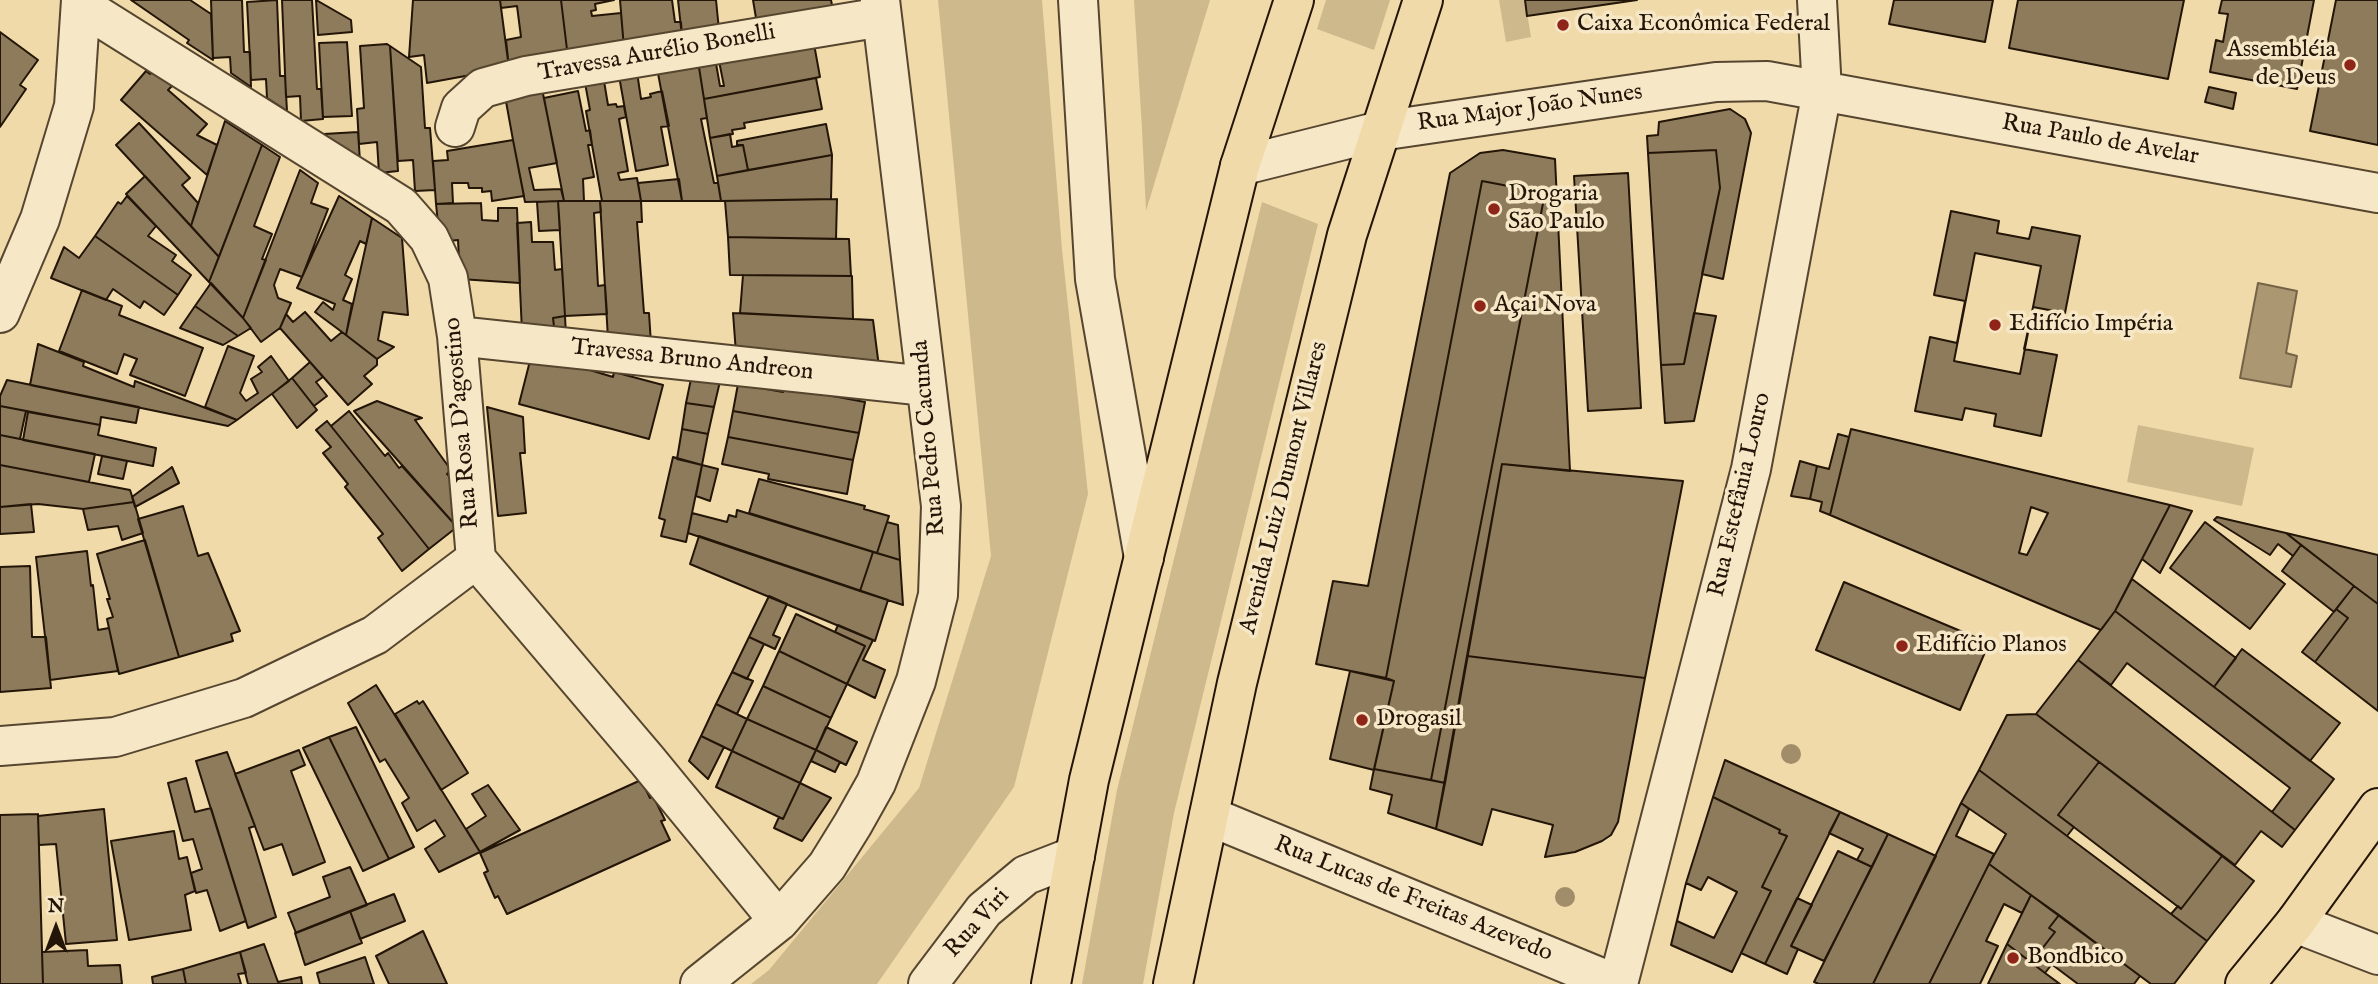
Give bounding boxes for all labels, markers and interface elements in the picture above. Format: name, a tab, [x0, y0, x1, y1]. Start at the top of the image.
place label: Caixa Econômica Federal	[1577, 11, 1830, 39]
marker: Caixa Econômica Federal	[1555, 17, 1571, 33]
street label: Travessa Aurélio Bonelli	[536, 19, 778, 89]
place label: Assembléia de Deus	[2226, 37, 2336, 93]
marker: Assembléia de Deus	[2342, 57, 2358, 73]
street label: Rua Major João Nunes	[1416, 79, 1644, 139]
street label: Rua Paulo de Avelar	[1999, 110, 2201, 172]
place label: Drogaria São Paulo	[1508, 181, 1605, 237]
marker: Drogaria São Paulo	[1486, 201, 1502, 217]
place label: Açai Nova	[1494, 292, 1596, 320]
marker: Açai Nova	[1472, 298, 1488, 314]
place label: Edifício Impéria	[2009, 311, 2173, 339]
street label: Rua Rosa D'agostino	[439, 316, 487, 530]
marker: Edifício Impéria	[1987, 317, 2003, 333]
street label: Travessa Bruno Andreon	[569, 334, 815, 388]
street label: Rua Pedro Cacunda	[907, 339, 953, 537]
street label: Avenida Luiz Dumont Villares	[1235, 339, 1335, 637]
street label: Rua Estefânia Louro	[1703, 390, 1779, 600]
place label: Edifício Planos	[1916, 632, 2067, 660]
marker: Edifício Planos	[1894, 638, 1910, 654]
place label: Drogasil	[1376, 706, 1462, 734]
marker: Drogasil	[1354, 712, 1370, 728]
street label: Rua Lucas de Freitas Azevedo	[1269, 831, 1557, 969]
street label: Rua Viri	[939, 883, 1017, 965]
north arrow	[21, 893, 91, 963]
text: N	[48, 895, 64, 919]
place label: Bondbico	[2027, 944, 2124, 972]
marker: Bondbico	[2005, 950, 2021, 966]

